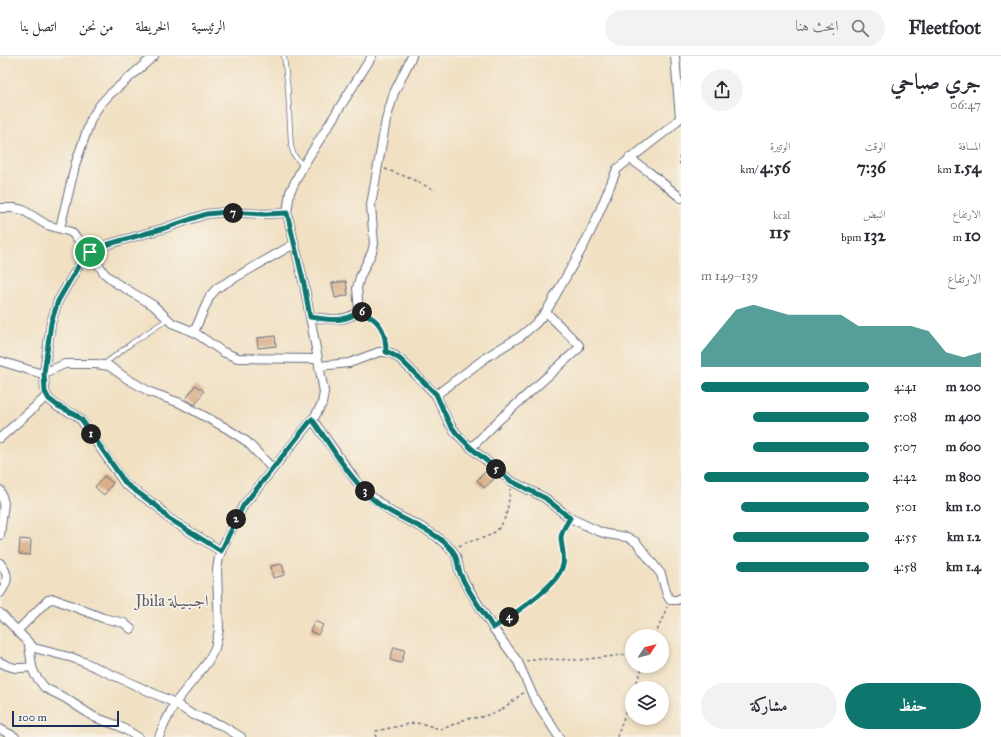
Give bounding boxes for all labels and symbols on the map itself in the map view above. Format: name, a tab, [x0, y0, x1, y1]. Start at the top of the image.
pin: 7	[223, 203, 243, 223]
pin	[73, 235, 107, 269]
pin: 6	[352, 302, 372, 322]
pin: 1	[81, 424, 101, 444]
pin: 5	[486, 459, 506, 479]
pin: 3	[355, 481, 375, 501]
pin: 2	[226, 509, 246, 529]
district label: Jbila اجـبـيـلة	[133, 591, 209, 611]
pin: 4	[499, 607, 519, 627]
north arrow	[625, 629, 669, 673]
scale bar	[12, 709, 119, 728]

